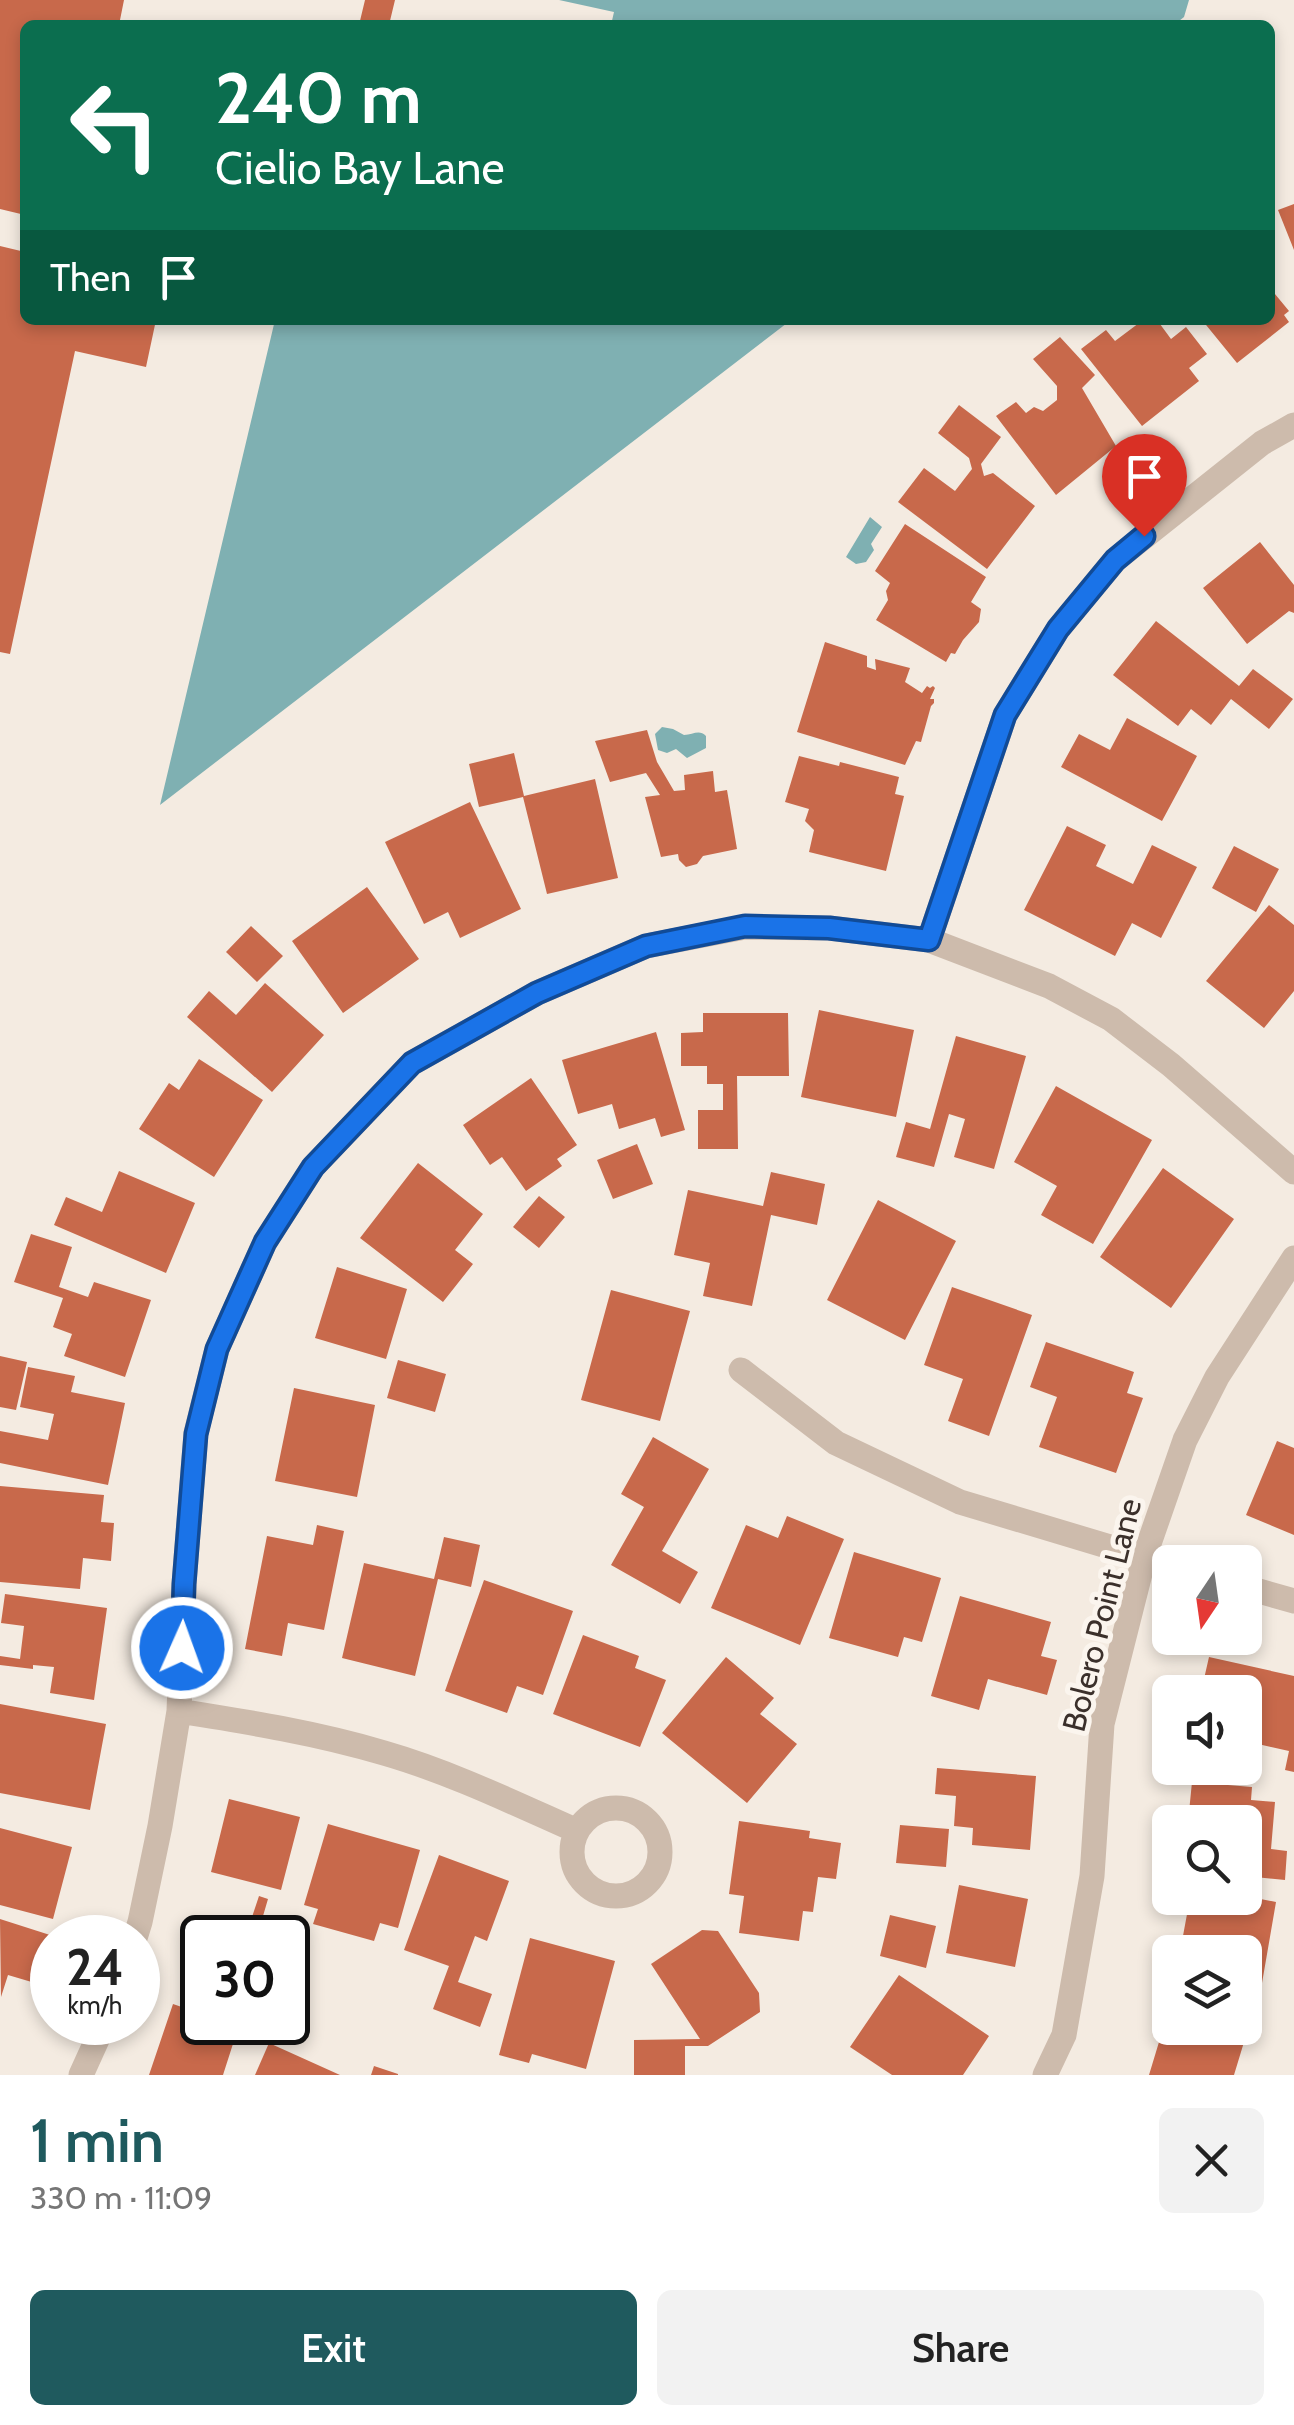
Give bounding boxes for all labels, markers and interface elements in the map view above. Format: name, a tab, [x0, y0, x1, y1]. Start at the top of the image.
text: 240 m	[215, 55, 422, 141]
icon: left	[50, 60, 180, 190]
text: Cielio Bay Lane	[215, 141, 505, 195]
icon: arrive	[151, 250, 206, 305]
text: Then	[50, 254, 131, 301]
pin	[1102, 434, 1187, 537]
icon: arrive	[1117, 449, 1172, 504]
street label: Bolero Point Lane	[1054, 1494, 1149, 1735]
north arrow	[1152, 1545, 1262, 1655]
map controls	[1152, 1545, 1262, 2045]
position arrow	[130, 1596, 234, 1700]
button: sound	[1152, 1675, 1262, 1785]
button: search	[1152, 1805, 1262, 1915]
speed limit sign: 30	[180, 1915, 310, 2045]
button: layers	[1152, 1935, 1262, 2045]
text: 24	[66, 1937, 124, 1998]
text: km/h	[68, 1990, 122, 2020]
text: 1 min	[30, 2104, 164, 2177]
button: close	[1159, 2108, 1264, 2213]
text: 330 m · 11:09	[30, 2178, 212, 2217]
button: Exit	[30, 2290, 637, 2405]
button: Share	[657, 2290, 1264, 2405]

